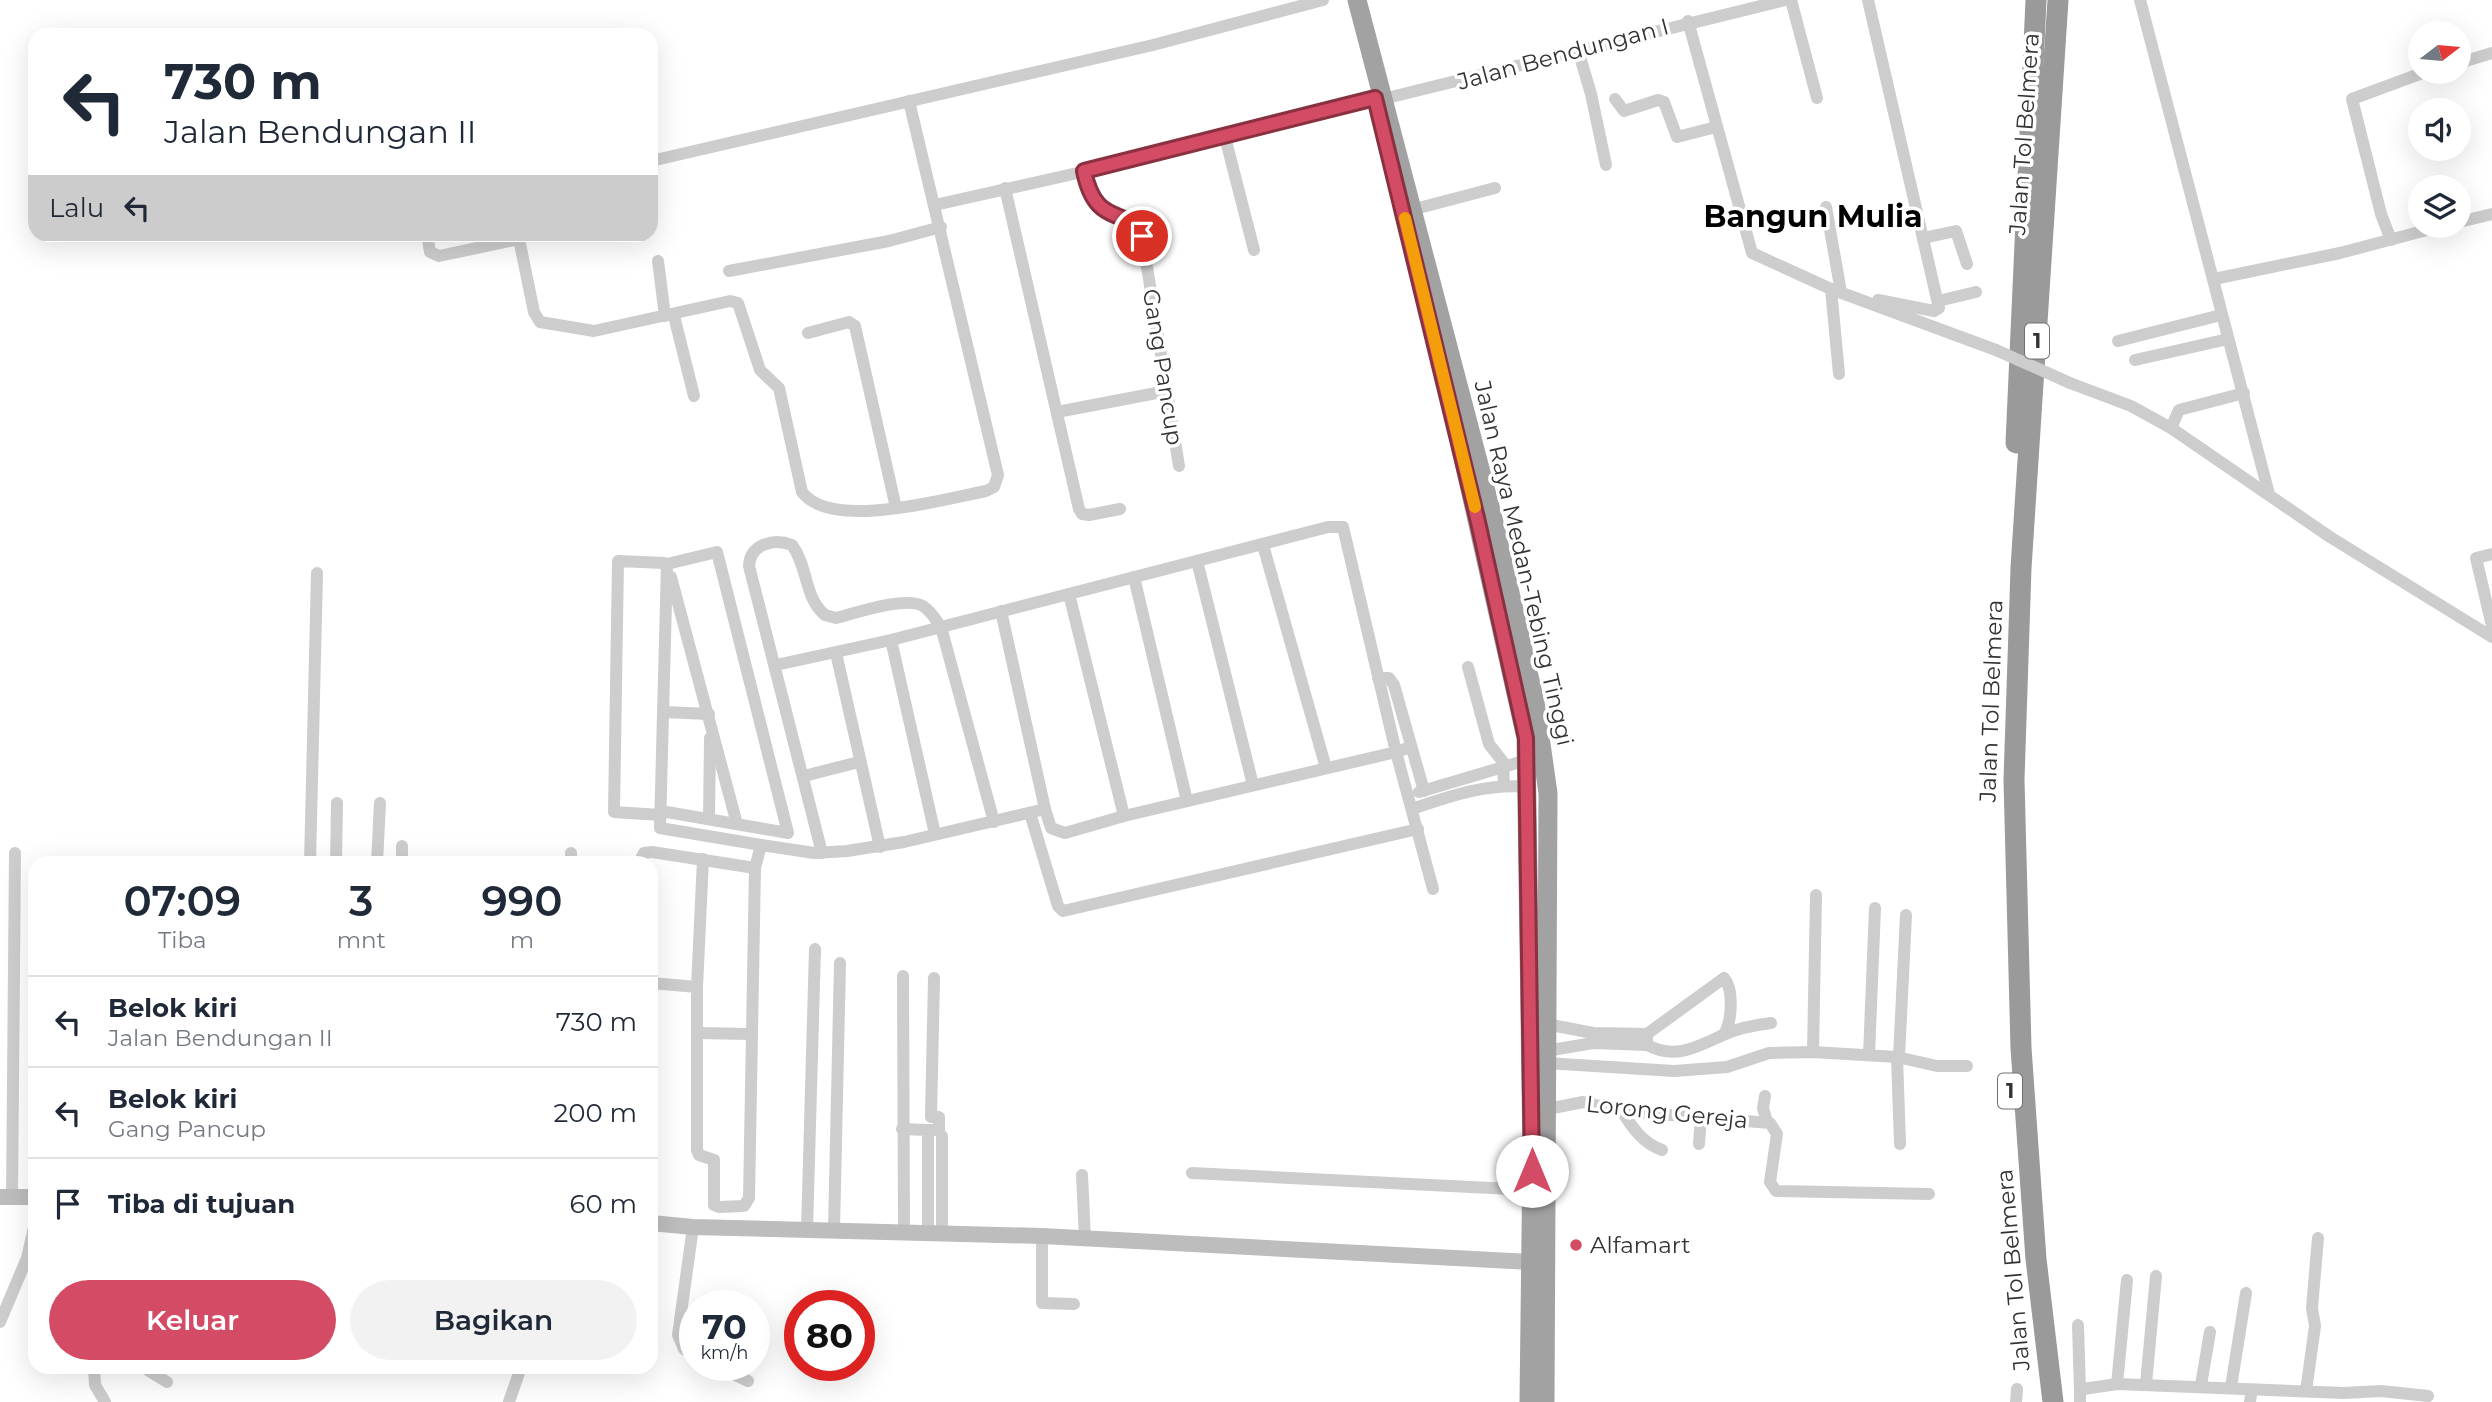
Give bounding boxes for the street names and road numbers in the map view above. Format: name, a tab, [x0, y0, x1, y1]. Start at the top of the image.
street label: Jalan Bendungan I	[1453, 12, 1672, 96]
street label: Jalan Tol Belmera	[2003, 32, 2045, 237]
street label: Gang Pancup	[1137, 287, 1189, 447]
road number: 1	[2025, 324, 2049, 358]
street label: Jalan Raya Medan-Tebing Tinggi	[1468, 377, 1580, 748]
street label: Jalan Tol Belmera	[1973, 599, 2009, 804]
road number: 1	[1998, 1074, 2022, 1108]
street label: Lorong Gereja	[1585, 1090, 1749, 1134]
street label: Jalan Tol Belmera	[1990, 1168, 2036, 1373]

